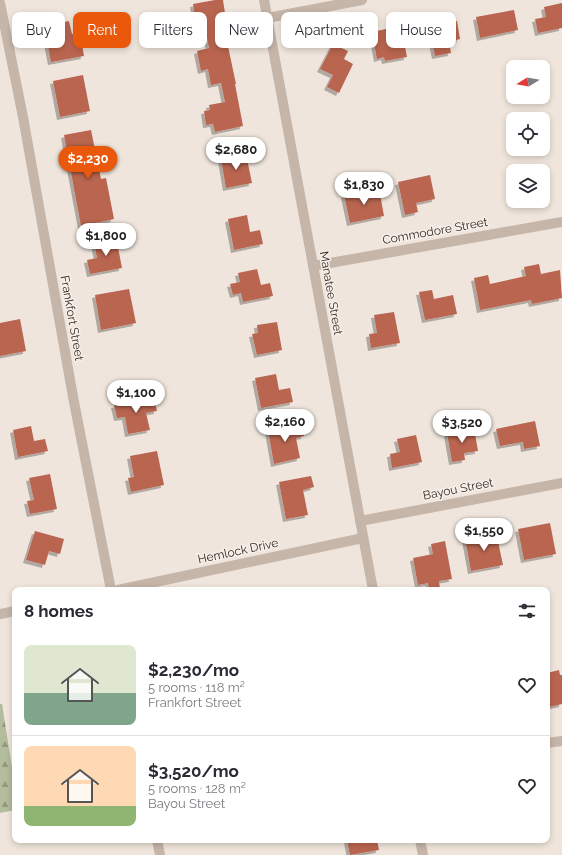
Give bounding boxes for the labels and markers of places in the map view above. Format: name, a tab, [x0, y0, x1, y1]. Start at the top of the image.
pin: $2,680	[203, 137, 269, 171]
pin: $2,230	[55, 146, 121, 180]
pin: $1,830	[331, 172, 397, 206]
pin: $1,800	[73, 223, 139, 257]
pin: $1,100	[103, 380, 169, 414]
pin: $2,160	[252, 409, 318, 443]
pin: $3,520	[429, 410, 495, 444]
pin: $1,550	[451, 518, 517, 552]

